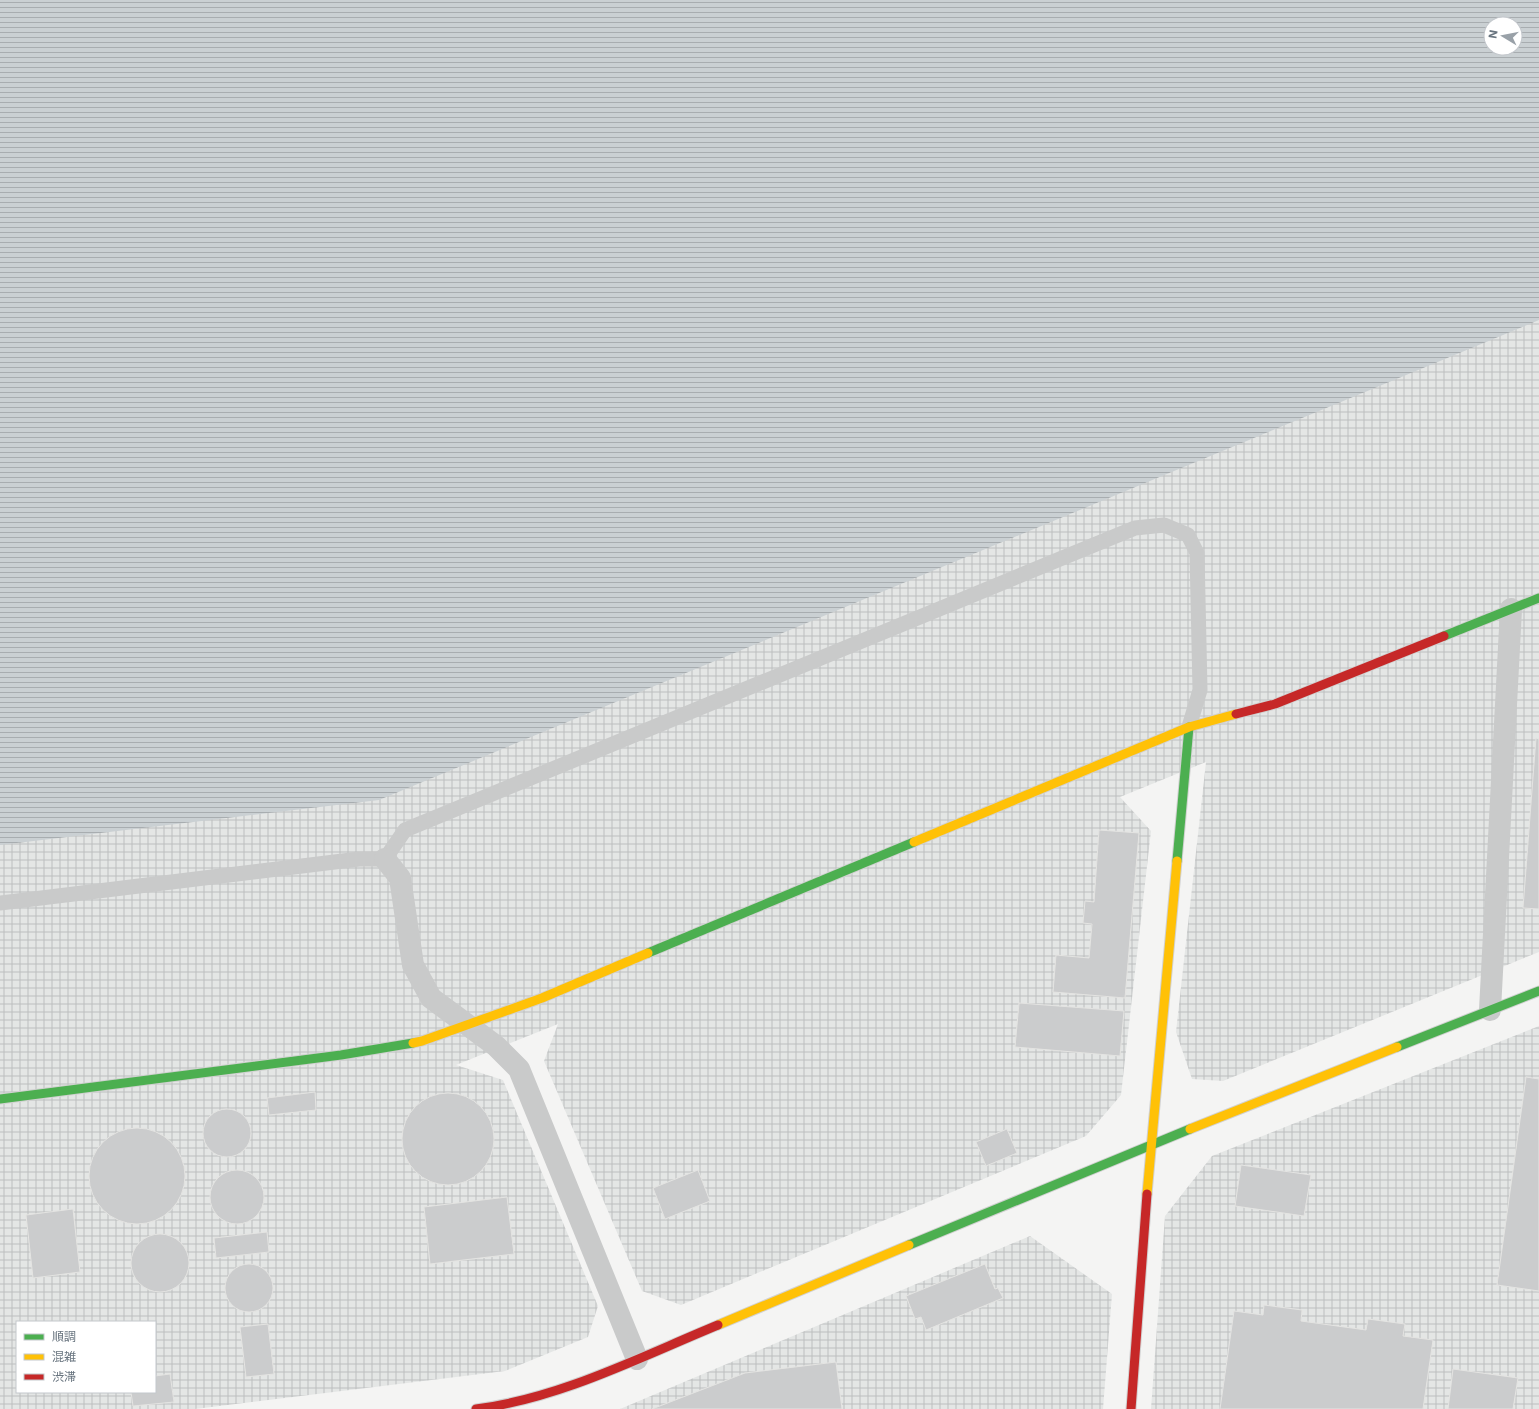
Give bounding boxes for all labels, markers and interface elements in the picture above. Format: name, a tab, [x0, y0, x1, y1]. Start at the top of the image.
north arrow	[1483, 16, 1523, 56]
text: N	[1486, 29, 1501, 40]
legend	[16, 1321, 156, 1393]
text: 順調	[52, 1329, 76, 1344]
text: 混雑	[52, 1349, 76, 1364]
text: 渋滞	[52, 1369, 76, 1384]

